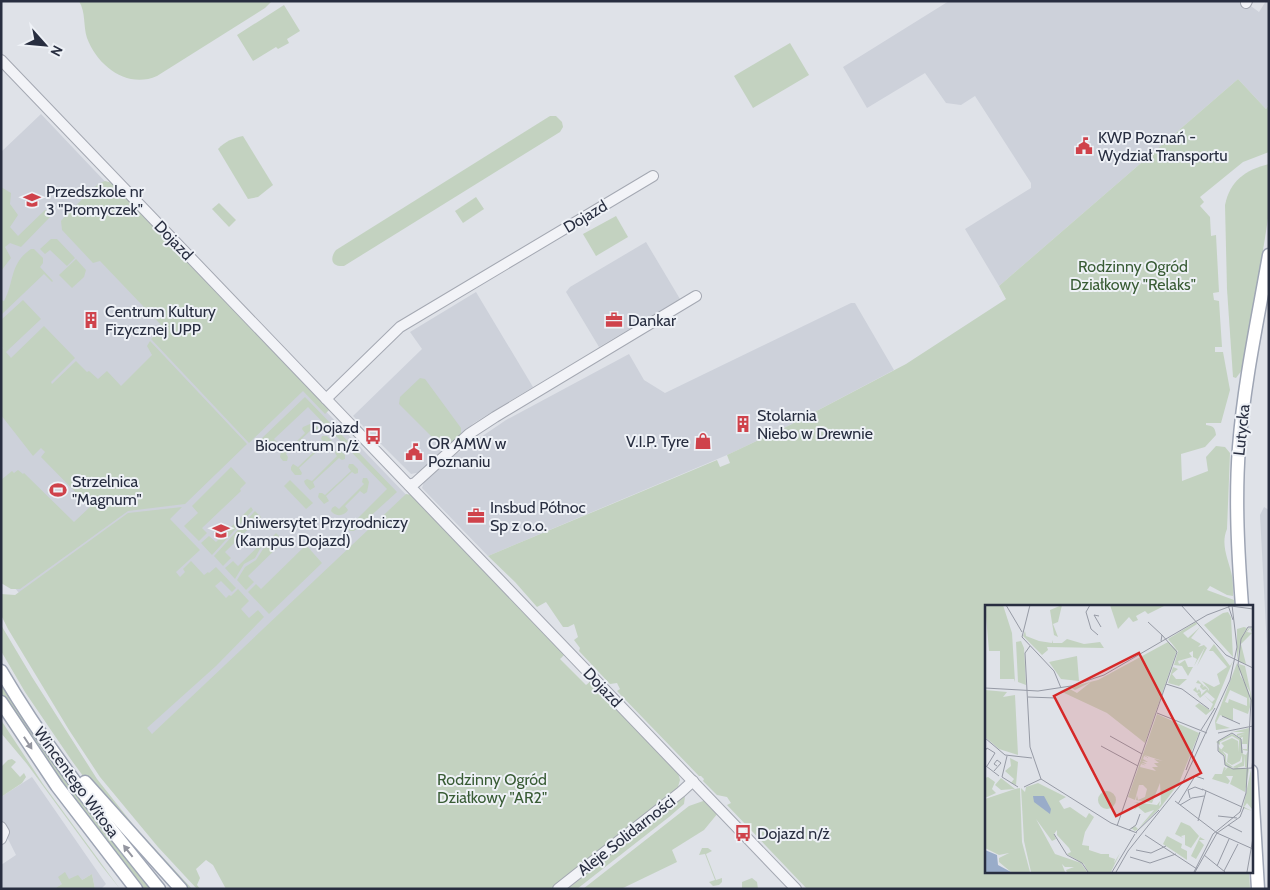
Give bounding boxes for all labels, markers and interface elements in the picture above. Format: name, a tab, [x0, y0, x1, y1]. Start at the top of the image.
north arrow	[20, 20, 70, 70]
text: N	[46, 42, 67, 59]
place label: KWP Poznań - Wydział Transportu	[1098, 128, 1228, 165]
public building icon: KWP Poznań - Wydział Transportu	[1074, 136, 1094, 156]
place label: Przedszkole nr 3 "Promyczek"	[46, 182, 145, 219]
school or university icon: Przedszkole nr 3 "Promyczek"	[22, 190, 42, 210]
street label: Dojazd	[560, 196, 611, 237]
street label: Dojazd	[150, 217, 197, 264]
park label: Rodzinny Ogród Działkowy "Relaks"	[1070, 257, 1196, 294]
place label: Centrum Kultury Fizycznej UPP	[105, 302, 216, 339]
building icon: Centrum Kultury Fizycznej UPP	[81, 310, 101, 330]
office icon: Dankar	[604, 310, 624, 330]
place label: Dankar	[628, 311, 677, 330]
street label: Lutycka	[1229, 403, 1254, 457]
place label: Stolarnia Niebo w Drewnie	[757, 406, 873, 443]
building icon: Stolarnia Niebo w Drewnie	[733, 414, 753, 434]
place label: Dojazd Biocentrum n/ż	[255, 418, 359, 455]
bus stop icon: Dojazd Biocentrum n/ż	[363, 426, 383, 446]
shop icon: V.I.P. Tyre	[693, 431, 713, 451]
place label: V.I.P. Tyre	[626, 432, 689, 451]
place label: OR AMW w Poznaniu	[428, 434, 507, 471]
public building icon: OR AMW w Poznaniu	[404, 442, 424, 462]
place label: Strzelnica "Magnum"	[72, 472, 142, 509]
sports icon: Strzelnica "Magnum"	[48, 480, 68, 500]
place label: Insbud Północ Sp z o.o.	[490, 498, 586, 535]
office icon: Insbud Północ Sp z o.o.	[466, 506, 486, 526]
place label: Uniwersytet Przyrodniczy (Kampus Dojazd)	[235, 513, 408, 550]
school or university icon: Uniwersytet Przyrodniczy (Kampus Dojazd)	[211, 521, 231, 541]
inset map	[985, 605, 1252, 872]
street label: Dojazd	[579, 664, 626, 711]
street label: Wincentego Witosa	[30, 723, 123, 842]
one-way arrow	[23, 737, 32, 750]
park label: Rodzinny Ogród Działkowy "AR2"	[437, 770, 547, 807]
street label: Aleje Solidarności	[574, 791, 679, 879]
bus stop icon: Dojazd n/ż	[733, 823, 753, 843]
place label: Dojazd n/ż	[757, 824, 830, 843]
one-way arrow	[123, 845, 134, 858]

